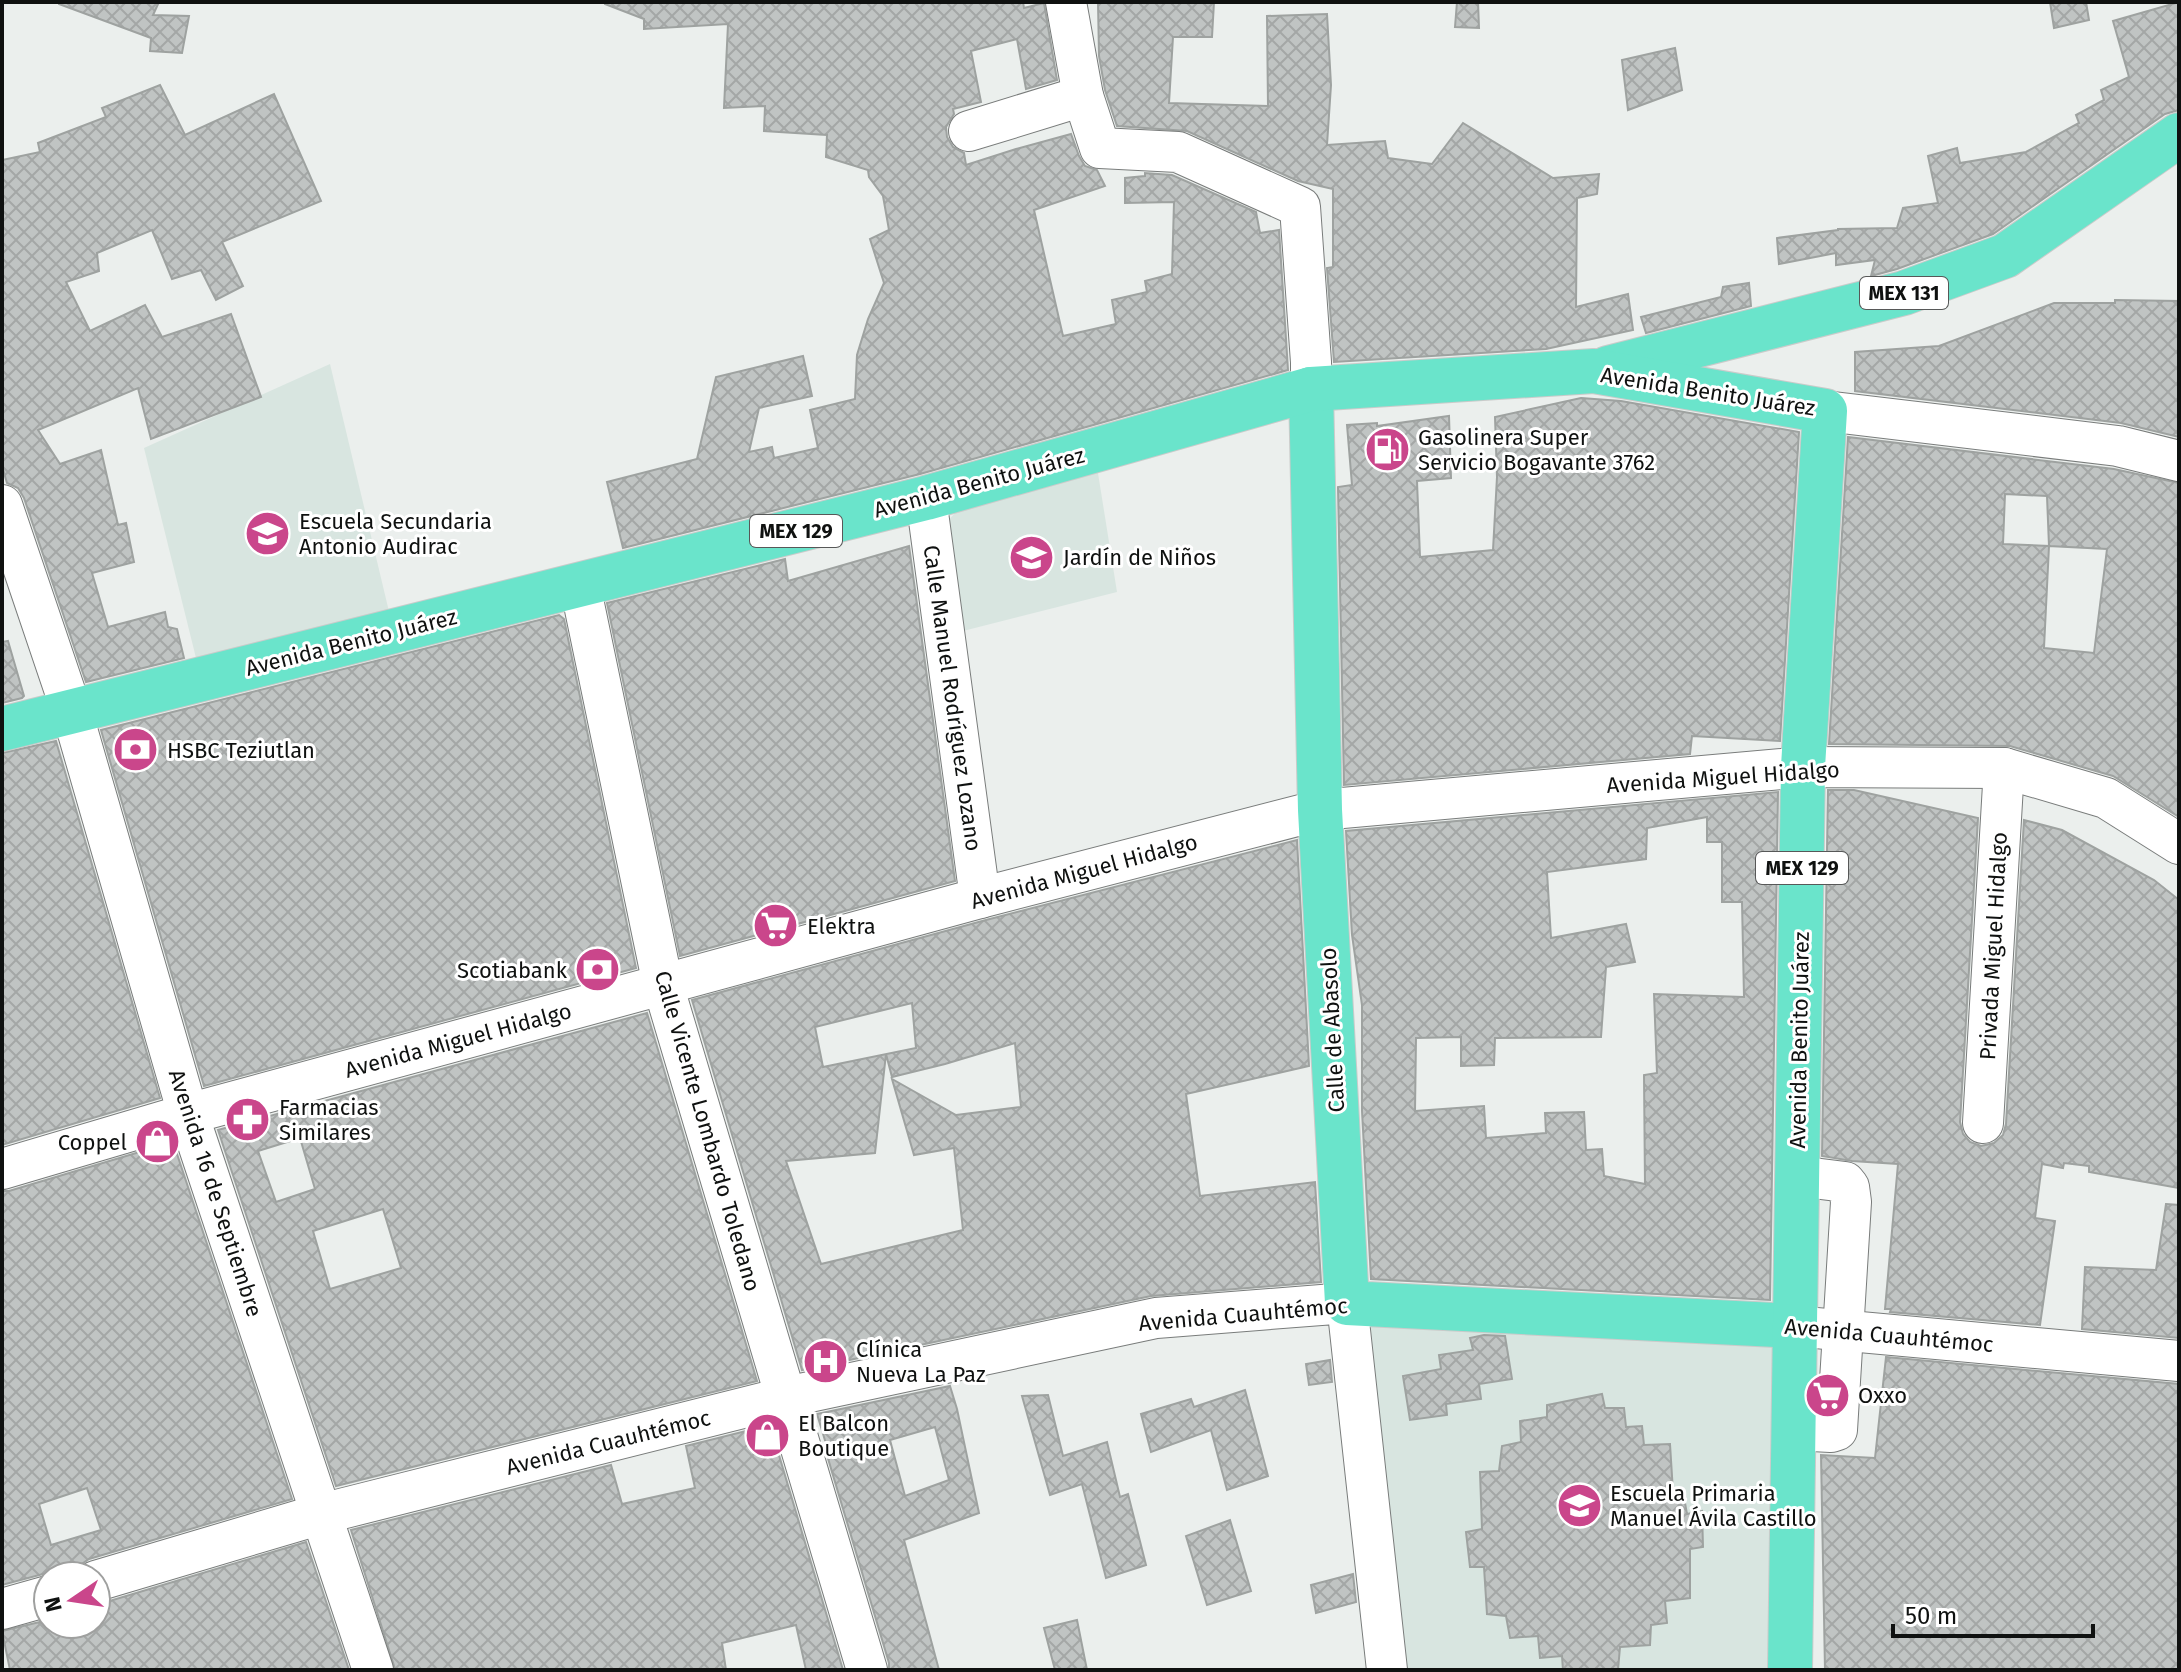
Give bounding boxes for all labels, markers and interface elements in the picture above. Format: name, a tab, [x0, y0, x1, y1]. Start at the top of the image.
road number: MEX 131	[1860, 277, 1948, 309]
street label: Avenida Benito Juárez	[1599, 361, 1817, 422]
place label: Gasolinera Super Servicio Bogavante 3762	[1418, 424, 1655, 476]
fuel station icon: Gasolinera Super Servicio Bogavante 3762	[1363, 426, 1411, 474]
street label: Avenida Benito Juárez	[871, 441, 1087, 524]
place label: Escuela Secundaria Antonio Audirac	[299, 508, 492, 560]
school or university icon: Escuela Secundaria Antonio Audirac	[244, 510, 292, 558]
road number: MEX 129	[750, 515, 842, 547]
school or university icon: Jardín de Niños	[1008, 533, 1056, 581]
street label: Calle Manuel Rodríguez Lozano	[918, 543, 987, 853]
place label: Jardín de Niños	[1063, 544, 1216, 571]
street label: Avenida Benito Juárez	[243, 603, 460, 682]
bank icon: HSBC Teziutlan	[112, 726, 160, 774]
place label: HSBC Teziutlan	[167, 737, 315, 764]
street label: Avenida Miguel Hidalgo	[1606, 756, 1840, 799]
street label: Avenida Miguel Hidalgo	[968, 828, 1200, 915]
street label: Privada Miguel Hidalgo	[1974, 831, 2013, 1061]
road number: MEX 129	[1756, 852, 1848, 884]
supermarket icon: Elektra	[752, 902, 800, 950]
place label: Elektra	[807, 913, 876, 940]
street label: Avenida Benito Juárez	[1784, 931, 1815, 1149]
bank icon: Scotiabank	[574, 946, 622, 994]
street label: Calle de Abasolo	[1315, 947, 1350, 1113]
place label: Scotiabank	[457, 957, 568, 984]
street label: Calle Vicente Lombardo Toledano	[649, 968, 766, 1294]
street label: Avenida Miguel Hidalgo	[342, 997, 574, 1084]
street label: Avenida 16 de Septiembre	[163, 1066, 268, 1320]
place label: Farmacias Similares	[279, 1094, 379, 1146]
pharmacy icon: Farmacias Similares	[224, 1096, 272, 1144]
shop icon: Coppel	[134, 1118, 182, 1166]
place label: Coppel	[58, 1129, 127, 1156]
street label: Avenida Cuauhtémoc	[1137, 1292, 1349, 1337]
street label: Avenida Cuauhtémoc	[1783, 1313, 1995, 1358]
place label: Clínica Nueva La Paz	[856, 1336, 986, 1388]
hospital icon: Clínica Nueva La Paz	[801, 1338, 849, 1386]
supermarket icon: Oxxo	[1803, 1371, 1851, 1419]
place label: Oxxo	[1858, 1382, 1907, 1409]
street label: Avenida Cuauhtémoc	[503, 1404, 713, 1481]
place label: El Balcon Boutique	[798, 1410, 889, 1462]
shop icon: El Balcon Boutique	[743, 1412, 791, 1460]
place label: Escuela Primaria Manuel Ávila Castillo	[1610, 1480, 1817, 1532]
school or university icon: Escuela Primaria Manuel Ávila Castillo	[1555, 1482, 1603, 1530]
north arrow	[32, 1560, 112, 1640]
scale bar	[1893, 1588, 2093, 1638]
text: N	[38, 1594, 68, 1615]
text: 50 m	[1905, 1602, 1957, 1630]

